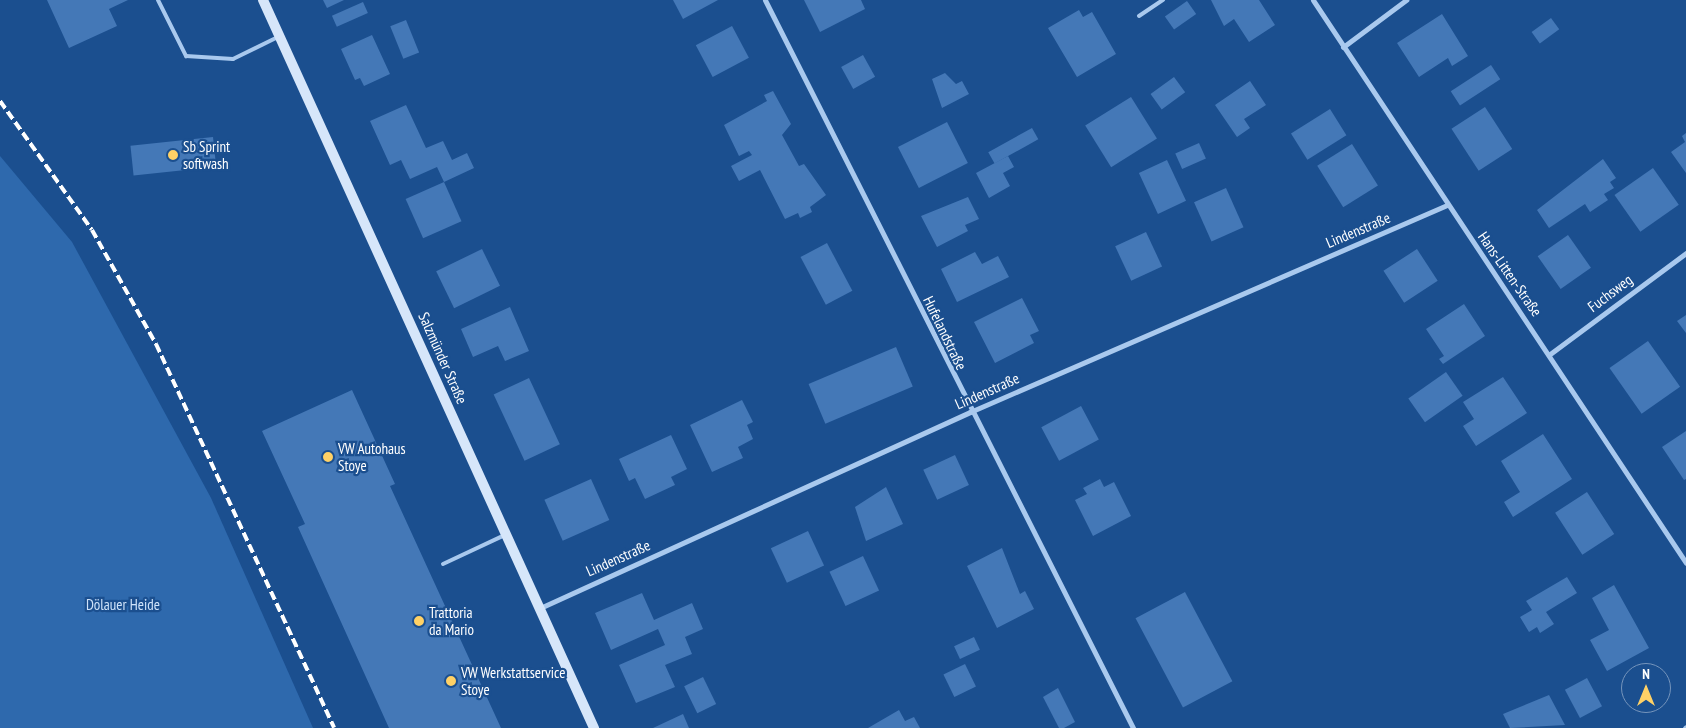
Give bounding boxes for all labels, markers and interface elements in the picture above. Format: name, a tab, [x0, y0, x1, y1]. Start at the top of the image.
place label: Sb Sprint softwash	[183, 137, 230, 172]
marker: Sb Sprint softwash	[167, 149, 179, 161]
street label: Lindenstraße	[1323, 208, 1393, 252]
street label: Hans-Litten-Straße	[1474, 228, 1546, 320]
street label: Fuchsweg	[1584, 270, 1636, 316]
street label: Hufelandstraße	[919, 293, 971, 373]
street label: Salzmünder Straße	[415, 309, 471, 407]
street label: Lindenstraße	[952, 369, 1022, 413]
place label: VW Autohaus Stoye	[338, 439, 406, 474]
marker: VW Autohaus Stoye	[322, 451, 334, 463]
street label: Lindenstraße	[583, 536, 653, 580]
park label: Dölauer Heide	[86, 596, 160, 614]
place label: Trattoria da Mario	[429, 603, 474, 638]
marker: Trattoria da Mario	[413, 615, 425, 627]
place label: VW Werkstattservice Stoye	[461, 663, 566, 698]
north arrow	[1621, 663, 1671, 713]
text: N	[1642, 665, 1650, 683]
marker: VW Werkstattservice Stoye	[445, 675, 457, 687]

